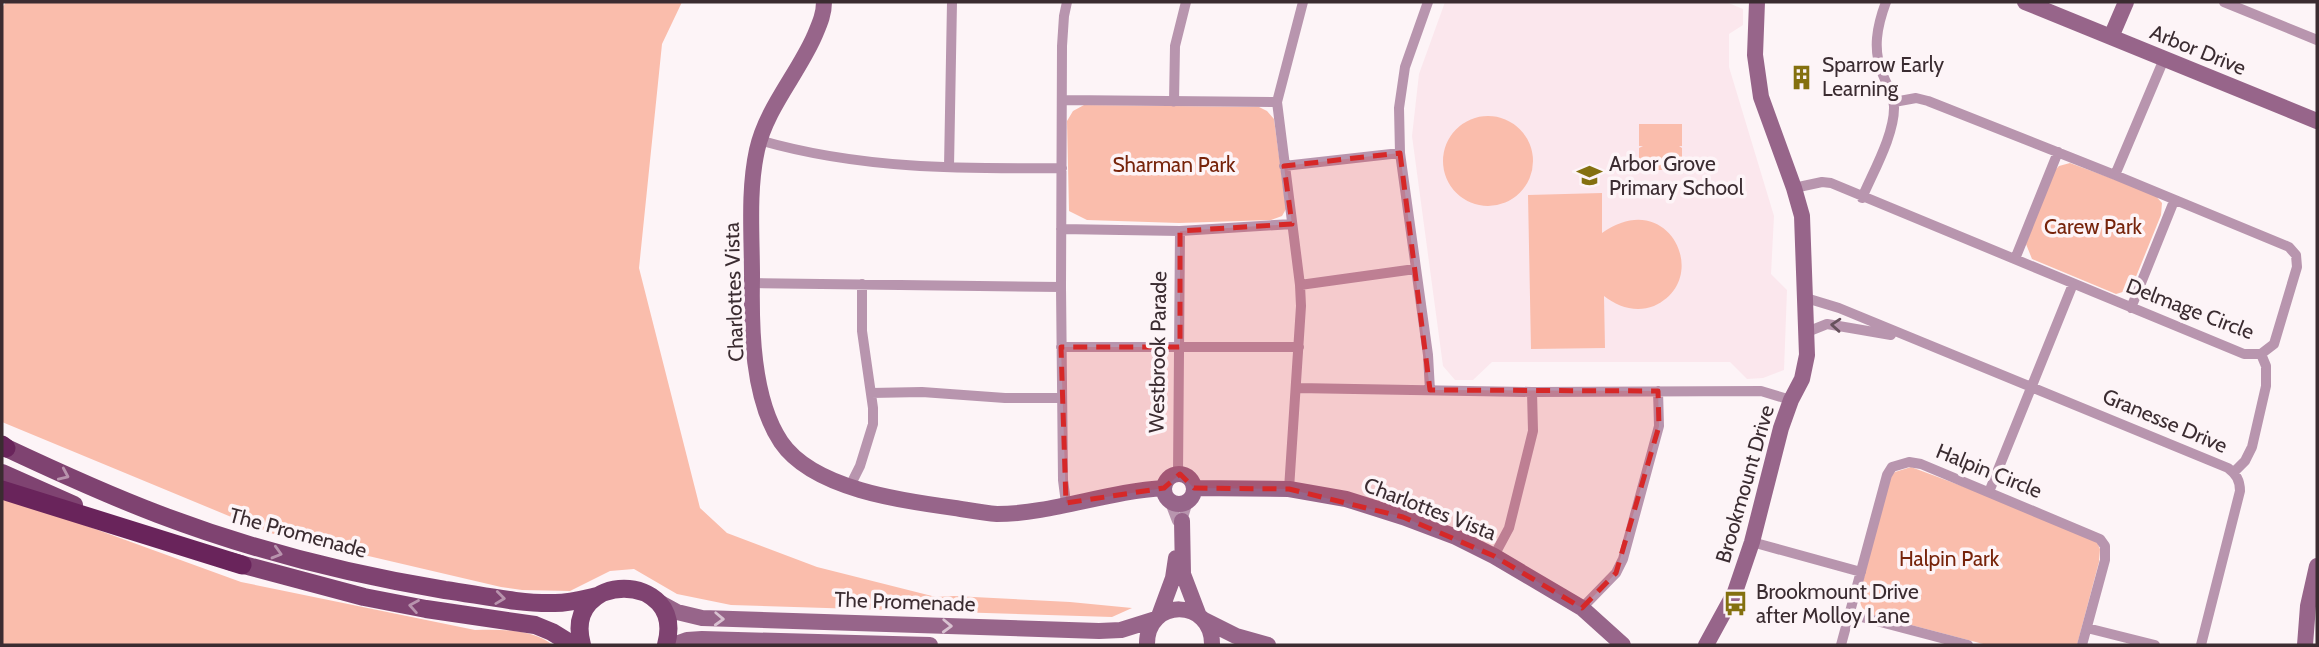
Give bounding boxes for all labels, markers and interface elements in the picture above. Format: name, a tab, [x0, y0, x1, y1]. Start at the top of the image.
street label: Arbor Drive	[2147, 19, 2250, 80]
place label: Sparrow Early Learning	[1822, 52, 1944, 101]
building icon: Sparrow Early Learning	[1788, 63, 1816, 91]
place label: Arbor Grove Primary School	[1609, 151, 1744, 200]
park label: Sharman Park	[1112, 152, 1236, 177]
school or university icon: Arbor Grove Primary School	[1575, 162, 1603, 190]
park label: Carew Park	[2044, 214, 2143, 239]
street label: Charlottes Vista	[719, 222, 748, 362]
street label: Westbrook Parade	[1144, 271, 1171, 433]
street label: Delmage Circle	[2123, 273, 2258, 344]
one-way arrow	[1830, 318, 1841, 333]
street label: Granesse Drive	[2099, 383, 2232, 458]
street label: Brookmount Drive	[1710, 402, 1779, 566]
street label: Halpin Circle	[1933, 438, 2046, 503]
one-way arrow	[57, 467, 69, 481]
street label: Charlottes Vista	[1361, 472, 1500, 545]
street label: The Promenade	[227, 502, 370, 563]
one-way arrow	[271, 544, 283, 559]
park label: Halpin Park	[1899, 546, 2000, 571]
place label: Brookmount Drive after Molloy Lane	[1756, 579, 1919, 628]
street label: The Promenade	[834, 587, 976, 616]
one-way arrow	[494, 590, 506, 605]
bus stop icon: Brookmount Drive after Molloy Lane	[1722, 590, 1750, 618]
one-way arrow	[408, 600, 420, 615]
one-way arrow	[714, 611, 725, 627]
one-way arrow	[941, 619, 952, 634]

